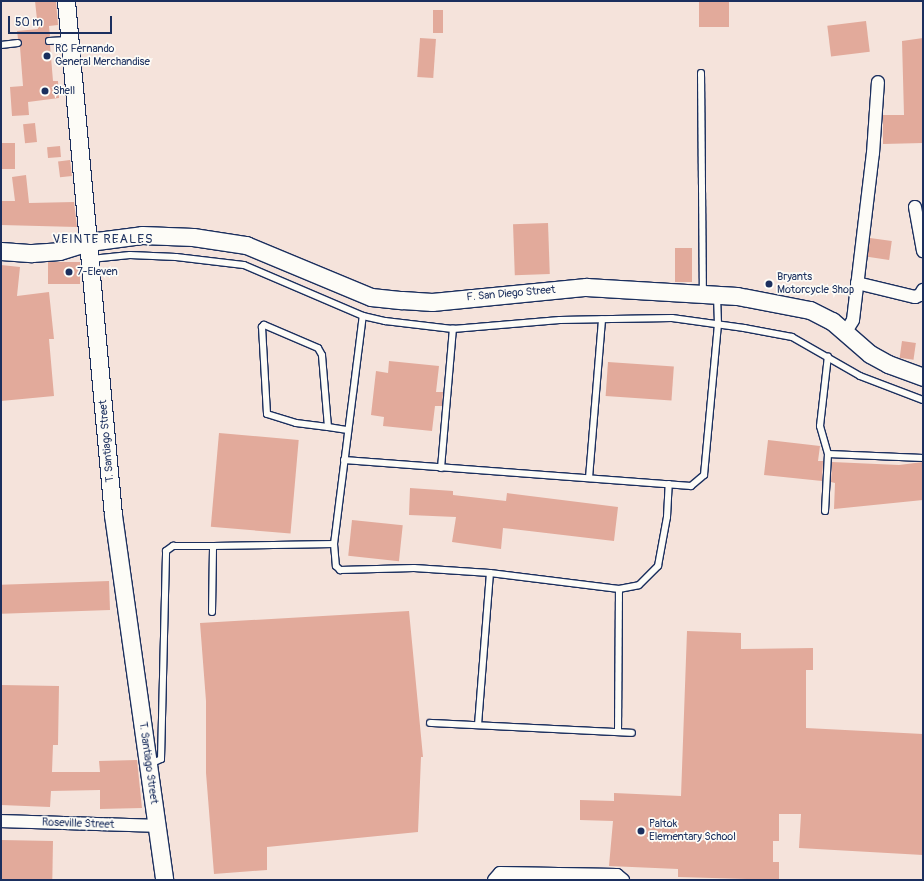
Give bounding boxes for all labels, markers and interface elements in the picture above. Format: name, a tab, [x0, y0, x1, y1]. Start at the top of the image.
scale bar	[10, 8, 114, 34]
text: 50 m	[15, 15, 43, 30]
place label: RC Fernando General Merchandise	[55, 43, 150, 69]
marker: RC Fernando General Merchandise	[42, 51, 52, 61]
place label: Shell	[53, 84, 75, 98]
marker: Shell	[40, 86, 50, 96]
district label: VEINTE REALES	[52, 231, 154, 247]
place label: 7-Eleven	[77, 265, 118, 279]
marker: 7-Eleven	[64, 267, 74, 277]
place label: Bryants Motorcycle Shop	[777, 271, 854, 297]
marker: Bryants Motorcycle Shop	[764, 279, 774, 289]
street label: F. San Diego Street	[466, 284, 556, 304]
street label: T. Santiago Street	[97, 399, 117, 483]
street label: T. Santiago Street	[136, 721, 160, 805]
street label: Roseville Street	[42, 816, 114, 832]
place label: Paltok Elementary School	[649, 818, 736, 844]
marker: Paltok Elementary School	[636, 826, 646, 836]

